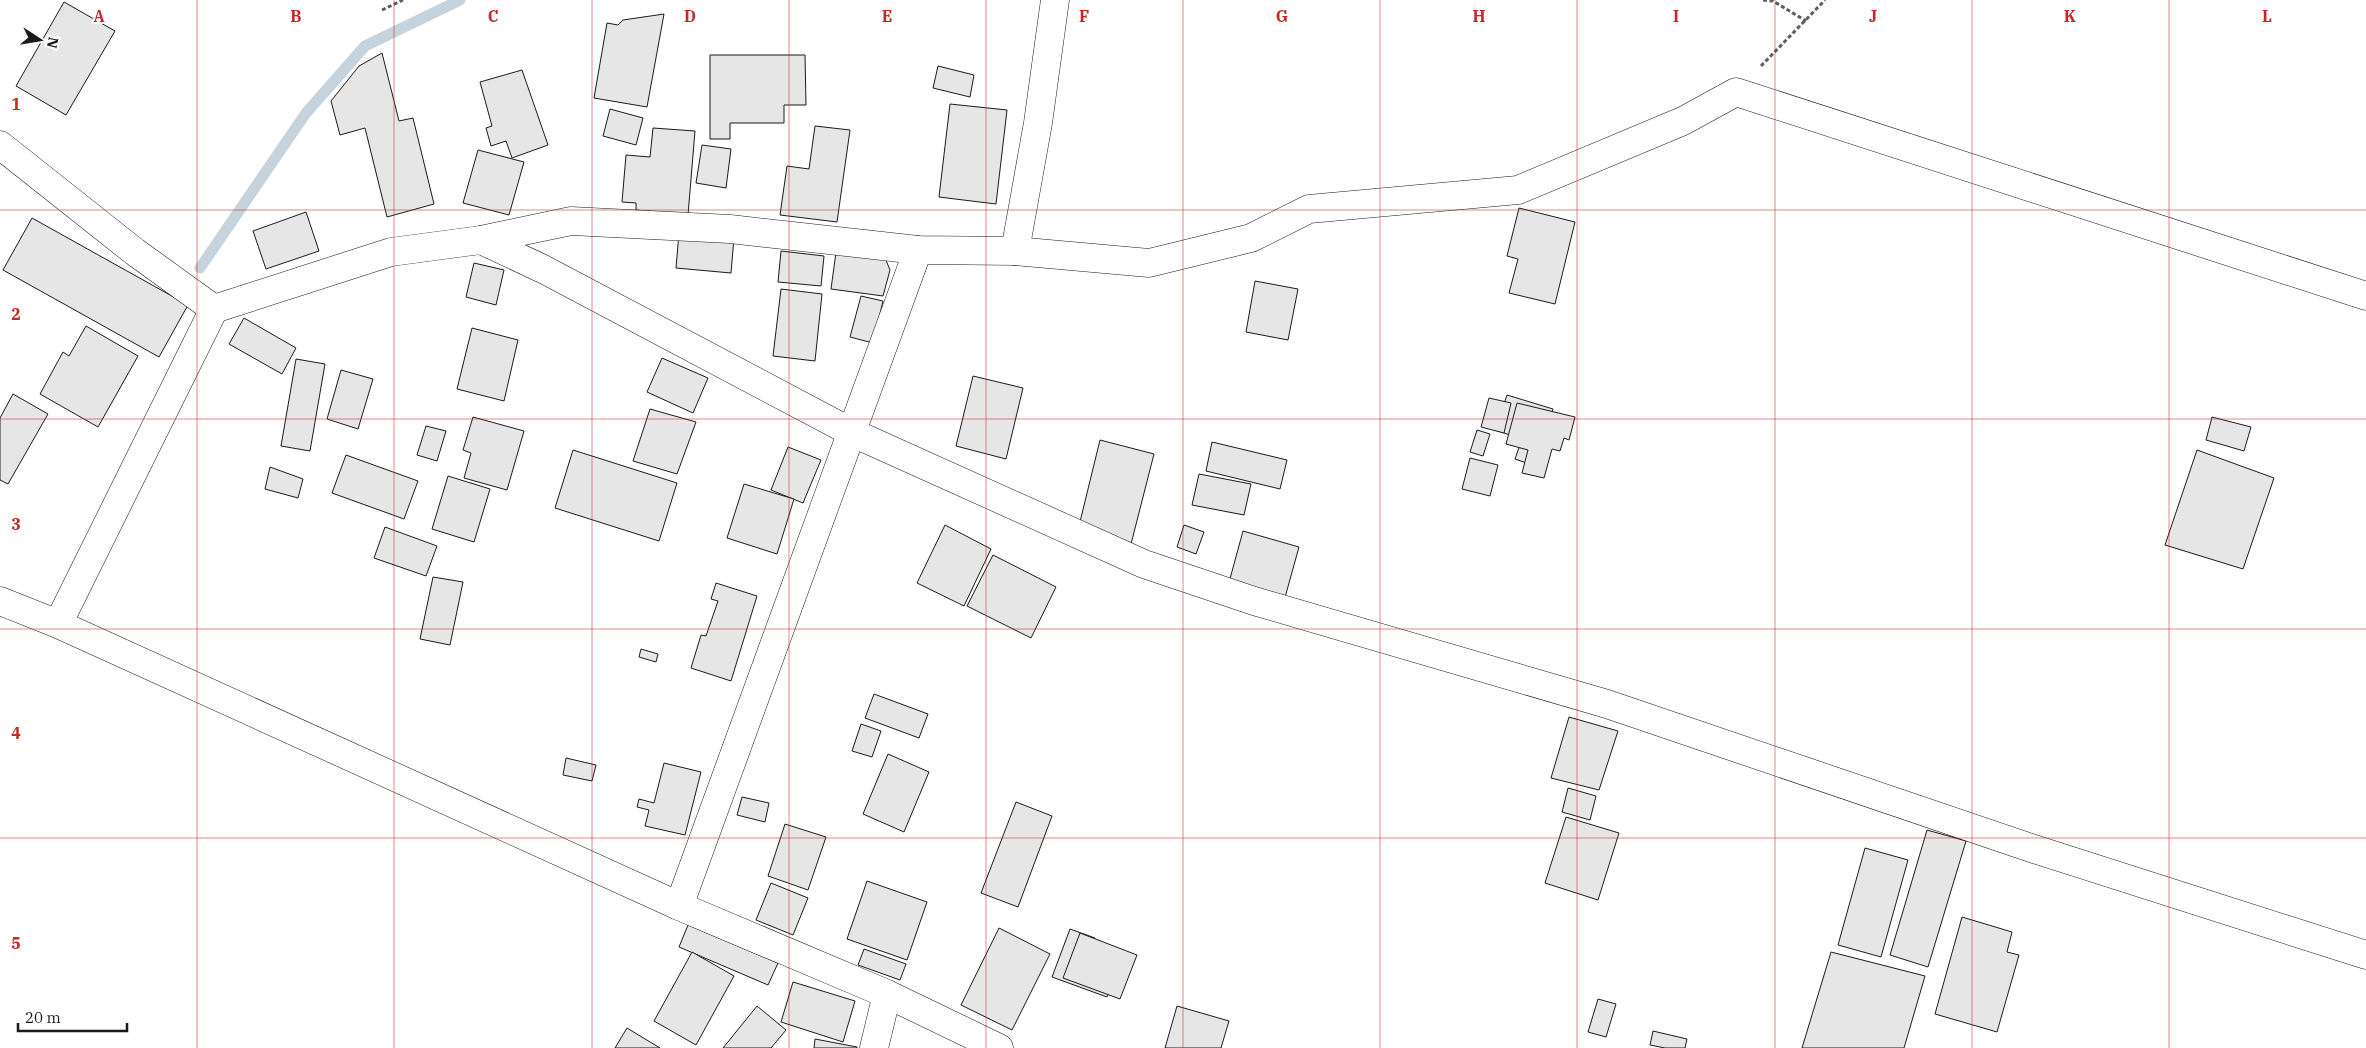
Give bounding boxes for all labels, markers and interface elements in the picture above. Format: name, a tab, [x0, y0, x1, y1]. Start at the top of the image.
text: A	[93, 6, 105, 26]
text: B	[290, 6, 302, 26]
text: C	[488, 6, 498, 26]
text: D	[684, 6, 696, 26]
text: E	[882, 6, 892, 26]
text: F	[1079, 6, 1089, 26]
text: G	[1276, 6, 1288, 26]
text: H	[1473, 6, 1486, 26]
text: I	[1673, 6, 1679, 26]
text: J	[1869, 6, 1877, 26]
text: K	[2064, 6, 2077, 26]
text: L	[2262, 6, 2272, 26]
north arrow	[15, 15, 65, 65]
text: N	[43, 35, 63, 50]
text: 1	[11, 94, 21, 114]
text: 2	[11, 304, 21, 324]
text: 3	[11, 514, 21, 534]
text: 4	[11, 723, 21, 743]
text: 5	[11, 933, 21, 953]
scale bar	[18, 1000, 126, 1032]
text: 20 m	[25, 1008, 61, 1027]

